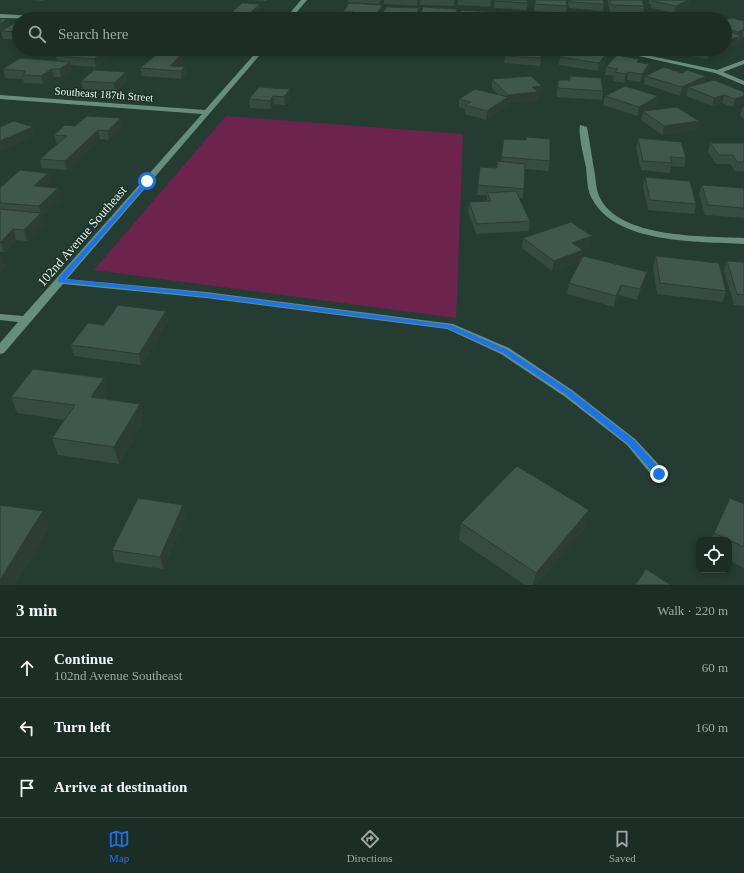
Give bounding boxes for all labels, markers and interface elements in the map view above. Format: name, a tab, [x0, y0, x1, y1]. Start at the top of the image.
search box	[12, 12, 732, 56]
icon: search	[26, 23, 48, 45]
text: Search here	[58, 26, 128, 42]
street label: Southeast 187th Street	[54, 85, 154, 103]
route start	[138, 172, 156, 190]
street label: 102nd Avenue Southeast	[34, 182, 130, 289]
route end	[650, 465, 668, 483]
map controls	[696, 537, 732, 573]
button: locate	[696, 537, 732, 573]
text: 3 min	[16, 601, 57, 620]
text: Walk · 220 m	[657, 603, 728, 618]
text: Continue	[54, 651, 113, 667]
icon: ahead	[16, 657, 38, 679]
text: 60 m	[702, 660, 728, 675]
text: 102nd Avenue Southeast	[54, 668, 182, 683]
icon: left	[16, 717, 38, 739]
text: Turn left	[54, 719, 111, 735]
text: 160 m	[695, 720, 728, 735]
icon: arrive	[16, 777, 38, 799]
text: Arrive at destination	[54, 779, 187, 795]
tab: Map	[108, 828, 130, 864]
tab: Directions	[347, 828, 392, 864]
tab: Saved	[609, 828, 636, 864]

